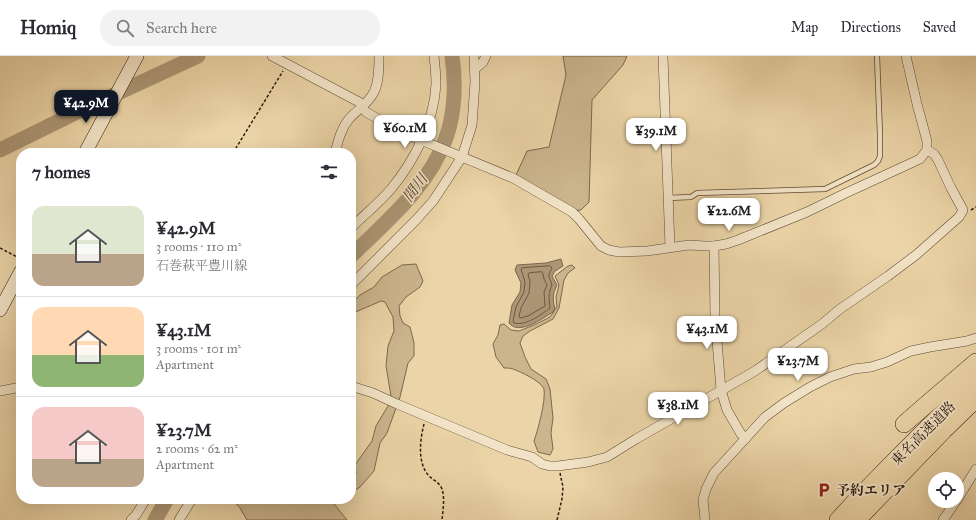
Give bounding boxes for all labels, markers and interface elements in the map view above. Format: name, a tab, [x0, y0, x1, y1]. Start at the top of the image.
search box	[100, 10, 380, 46]
text: Homiq	[20, 16, 76, 39]
icon: search	[114, 17, 136, 39]
text: Search here	[146, 19, 217, 37]
text: Map	[791, 19, 818, 36]
text: Directions	[840, 19, 901, 36]
text: Saved	[923, 19, 956, 36]
pin: ¥42.9M	[53, 90, 119, 124]
text: ¥42.9M	[63, 95, 109, 111]
pin: ¥60.1M	[372, 115, 438, 149]
pin: ¥39.1M	[623, 118, 689, 152]
text: ¥60.1M	[383, 120, 427, 136]
text: ¥39.1M	[635, 123, 677, 139]
icon: filters	[318, 161, 340, 183]
text: 7 homes	[32, 162, 90, 183]
water label: 間川	[399, 169, 432, 205]
pin: ¥22.6M	[696, 198, 762, 232]
text: ¥22.6M	[707, 203, 751, 219]
text: ¥42.9M	[156, 218, 216, 239]
icon: home	[64, 222, 112, 270]
text: 3 rooms · 110 m²	[156, 239, 241, 255]
text: 石巻萩平豊川線	[156, 258, 247, 274]
pin: ¥43.1M	[674, 316, 740, 350]
text: ¥43.1M	[156, 320, 211, 341]
text: ¥43.1M	[686, 321, 728, 337]
icon: home	[64, 323, 112, 371]
text: 3 rooms · 101 m²	[156, 341, 241, 357]
pin: ¥23.7M	[765, 348, 831, 382]
text: ¥23.7M	[777, 353, 819, 369]
text: Apartment	[156, 357, 214, 373]
pin: ¥38.1M	[645, 392, 711, 426]
text: ¥38.1M	[657, 397, 699, 413]
street label: 東名高速道路	[888, 398, 959, 469]
text: ¥23.7M	[156, 420, 211, 441]
icon: home	[64, 423, 112, 471]
text: 2 rooms · 62 m²	[156, 441, 238, 457]
text: Apartment	[156, 457, 214, 473]
map controls	[928, 472, 964, 508]
button: locate	[928, 472, 964, 508]
parking icon: 予約エリア	[815, 481, 833, 499]
place label: 予約エリア	[836, 482, 906, 499]

